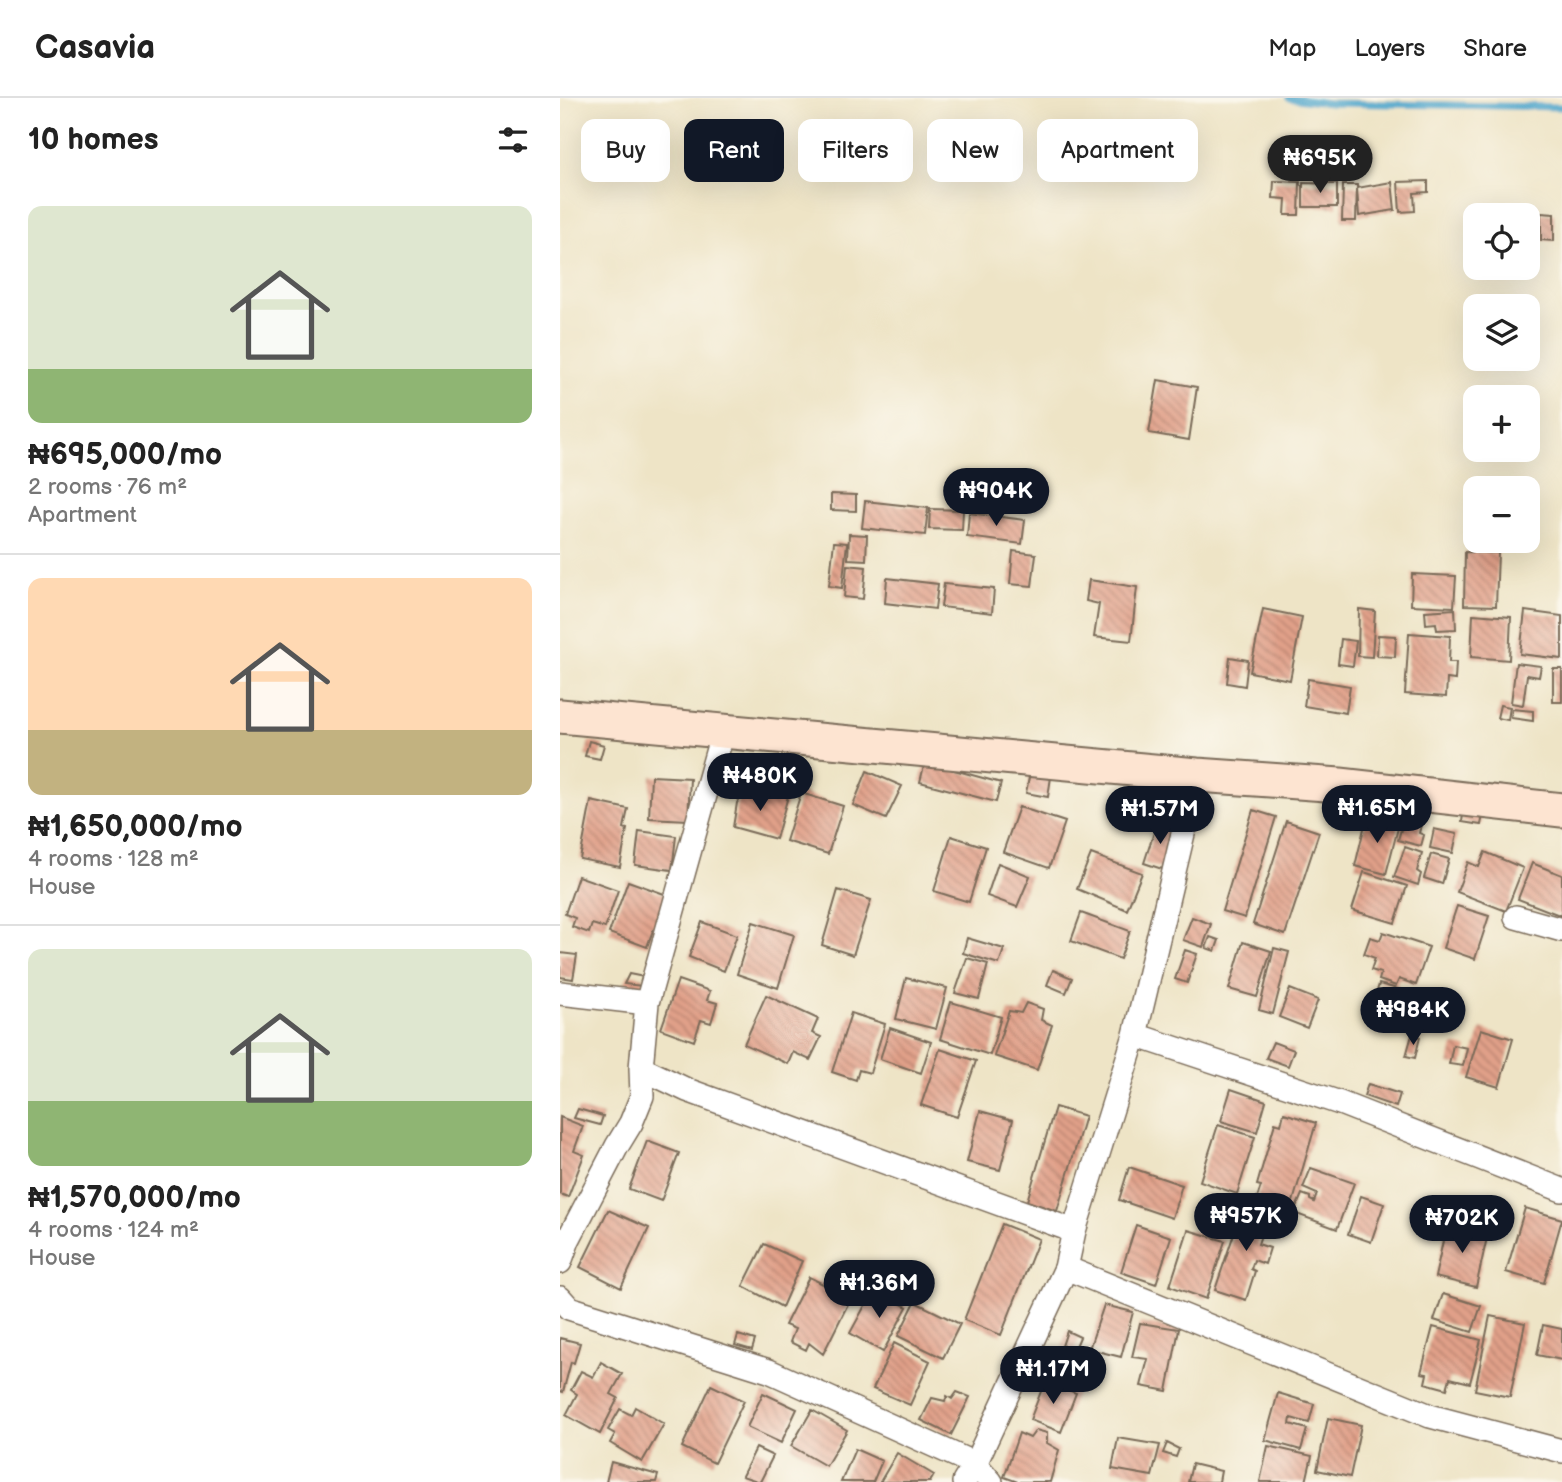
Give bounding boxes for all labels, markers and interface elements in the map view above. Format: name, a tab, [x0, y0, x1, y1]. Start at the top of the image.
text: Casavia	[35, 28, 155, 68]
text: Map	[1268, 34, 1316, 63]
text: Layers	[1354, 34, 1425, 63]
text: Share	[1463, 34, 1527, 63]
chip: Buy	[581, 119, 670, 182]
chip: Rent	[684, 119, 784, 182]
chip: Filters	[798, 119, 913, 182]
chip: New	[927, 119, 1023, 182]
chip: Apartment	[1037, 119, 1198, 182]
icon: filters	[494, 121, 532, 159]
text: 10 homes	[28, 122, 159, 158]
pin: ₦695K	[1271, 136, 1369, 195]
text: ₦695K	[1284, 144, 1356, 172]
map controls	[1463, 203, 1540, 553]
button: locate	[1463, 203, 1540, 280]
icon: home	[217, 252, 343, 378]
button: layers	[1463, 294, 1540, 371]
button: +	[1463, 385, 1540, 462]
text: ₦695,000/mo	[28, 437, 222, 473]
pin: ₦904K	[947, 468, 1045, 528]
text: 2 rooms · 76 m²	[28, 473, 187, 501]
button: −	[1463, 476, 1540, 553]
text: ₦904K	[959, 477, 1033, 505]
text: Apartment	[28, 501, 137, 529]
icon: home	[217, 624, 343, 750]
pin: ₦480K	[711, 754, 809, 813]
text: ₦480K	[723, 762, 797, 790]
pin: ₦1.57M	[1103, 786, 1217, 846]
pin: ₦1.65M	[1320, 786, 1434, 845]
text: ₦1.65M	[1338, 794, 1416, 822]
text: ₦1.57M	[1121, 795, 1199, 823]
text: ₦1,650,000/mo	[28, 809, 243, 845]
text: 4 rooms · 128 m²	[28, 845, 199, 873]
text: House	[28, 873, 95, 901]
pin: ₦984K	[1364, 988, 1462, 1047]
icon: home	[217, 995, 343, 1121]
text: ₦984K	[1376, 996, 1450, 1024]
text: ₦1,570,000/mo	[28, 1180, 241, 1216]
pin: ₦957K	[1197, 1194, 1295, 1253]
pin: ₦702K	[1413, 1196, 1511, 1255]
text: ₦957K	[1210, 1202, 1282, 1230]
text: ₦702K	[1425, 1204, 1499, 1232]
text: 4 rooms · 124 m²	[28, 1216, 199, 1244]
text: House	[28, 1244, 95, 1272]
pin: ₦1.36M	[822, 1260, 936, 1320]
text: ₦1.36M	[840, 1269, 918, 1297]
pin: ₦1.17M	[996, 1346, 1110, 1406]
text: ₦1.17M	[1016, 1355, 1090, 1383]

